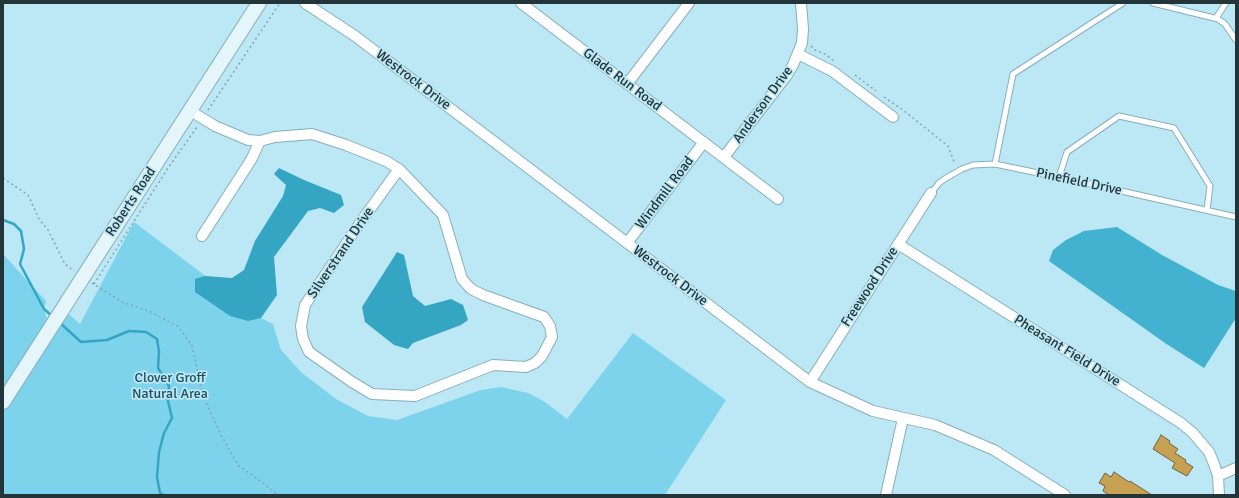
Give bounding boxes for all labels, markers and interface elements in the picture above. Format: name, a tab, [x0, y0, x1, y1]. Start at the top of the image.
street label: Glade Run Road	[579, 45, 665, 115]
street label: Westrock Drive	[372, 46, 454, 114]
street label: Anderson Drive	[729, 63, 797, 147]
street label: Windmill Road	[632, 153, 698, 233]
street label: Roberts Road	[102, 164, 160, 240]
street label: Pinefield Drive	[1035, 165, 1123, 199]
street label: Silverstrand Drive	[304, 204, 378, 302]
street label: Westrock Drive	[629, 242, 711, 310]
street label: Freewood Drive	[838, 244, 902, 330]
street label: Pheasant Field Drive	[1011, 311, 1123, 391]
park label: Clover Groff Natural Area	[132, 370, 208, 402]

